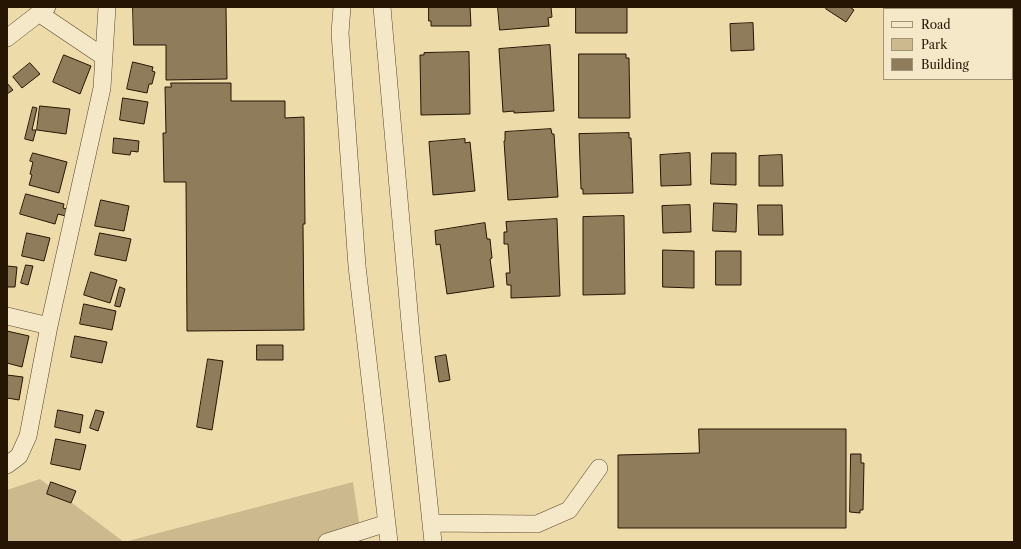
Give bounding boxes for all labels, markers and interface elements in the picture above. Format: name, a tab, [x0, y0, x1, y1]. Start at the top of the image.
legend	[883, 8, 1013, 80]
text: Road	[921, 17, 951, 32]
text: Park	[921, 37, 947, 52]
text: Building	[921, 57, 969, 72]

